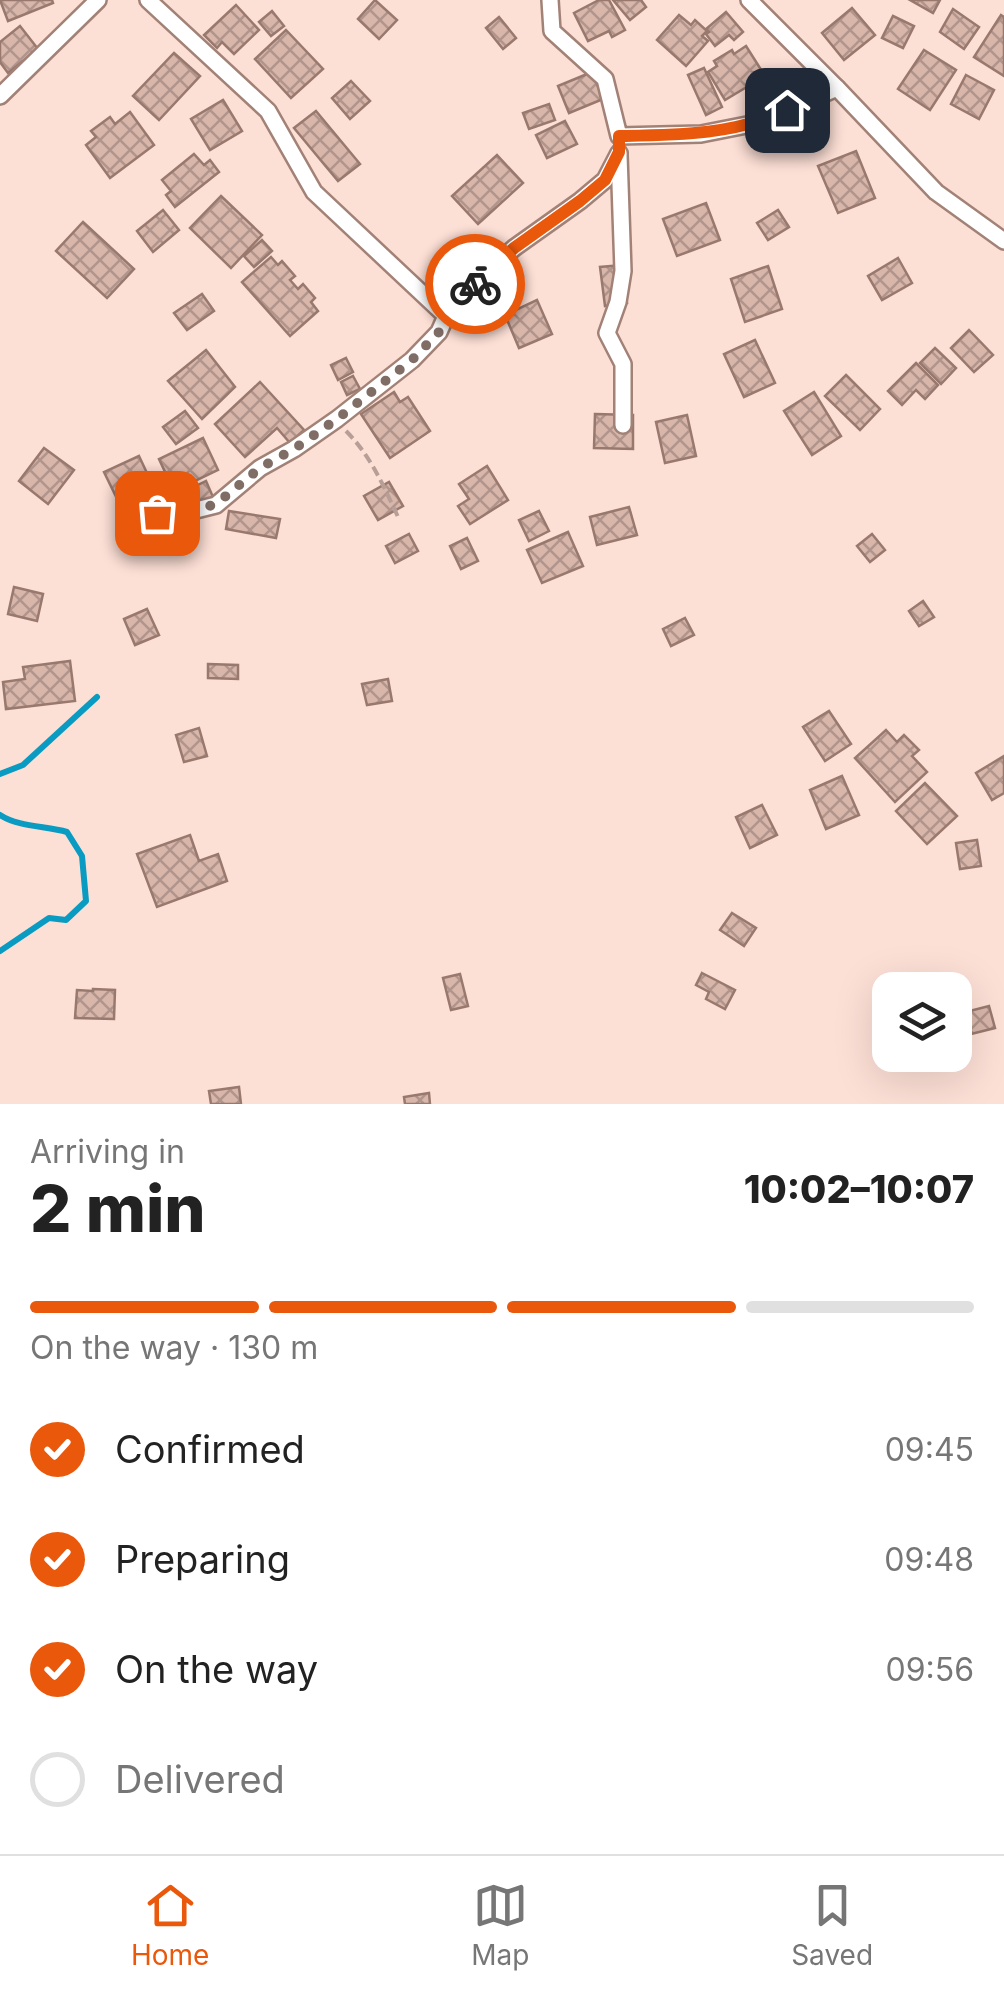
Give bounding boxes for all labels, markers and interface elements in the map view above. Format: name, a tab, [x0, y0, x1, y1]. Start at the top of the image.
pin	[745, 68, 830, 153]
icon: home	[760, 83, 815, 138]
courier	[425, 234, 525, 334]
icon: bike	[448, 257, 503, 312]
pin	[115, 471, 200, 556]
icon: bag	[130, 486, 185, 541]
map controls	[872, 972, 972, 1072]
button: layers	[872, 972, 972, 1072]
text: Arriving in	[30, 1132, 185, 1171]
text: 10:02–10:07	[744, 1166, 974, 1212]
text: 2 min	[30, 1169, 206, 1248]
text: On the way · 130 m	[30, 1328, 318, 1367]
icon: check	[30, 1422, 85, 1477]
text: Confirmed	[115, 1426, 305, 1472]
text: 09:45	[885, 1430, 974, 1469]
icon: check	[30, 1532, 85, 1587]
text: Preparing	[115, 1536, 290, 1582]
text: 09:48	[884, 1540, 974, 1579]
icon: check	[30, 1642, 85, 1697]
text: On the way	[115, 1646, 318, 1692]
text: 09:56	[885, 1650, 974, 1689]
text: Delivered	[115, 1756, 285, 1802]
tab: Home	[131, 1878, 209, 1972]
tab: Map	[471, 1878, 529, 1972]
tab: Saved	[791, 1878, 873, 1972]

